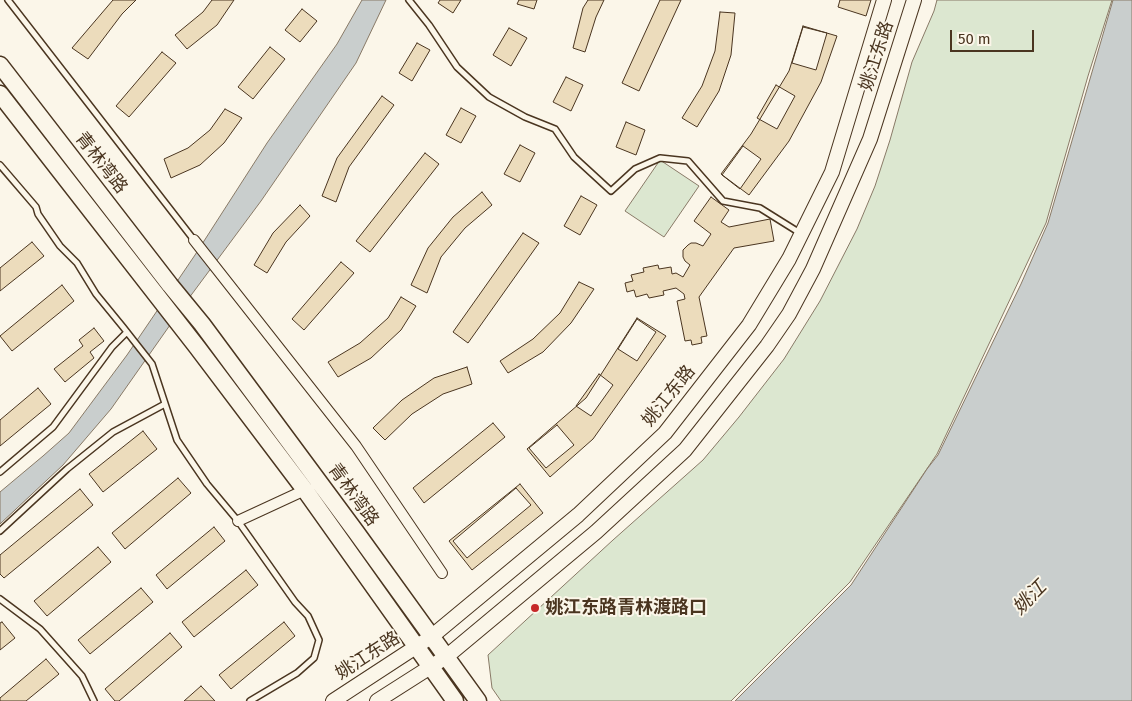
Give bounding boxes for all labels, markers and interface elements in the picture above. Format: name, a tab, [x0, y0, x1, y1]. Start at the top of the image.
street label: 姚江东路	[856, 18, 898, 94]
scale bar	[952, 20, 1036, 52]
text: 50 m	[958, 30, 991, 48]
street label: 青林湾路	[70, 128, 132, 198]
street label: 姚江东路	[638, 361, 700, 431]
street label: 青林湾路	[323, 460, 383, 530]
water label: 姚江	[1009, 577, 1051, 619]
place label: 姚江东路青林渡路口	[545, 597, 707, 619]
marker: 姚江东路青林渡路口	[529, 602, 541, 614]
street label: 姚江东路	[332, 627, 404, 685]

